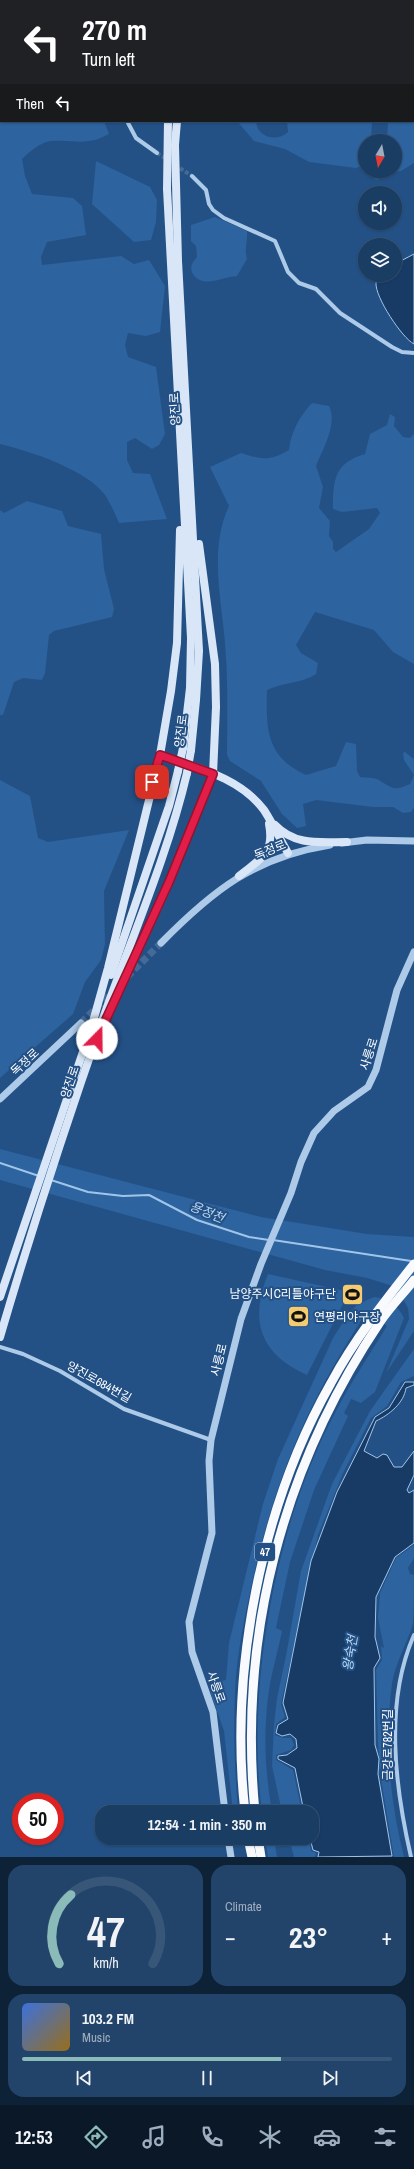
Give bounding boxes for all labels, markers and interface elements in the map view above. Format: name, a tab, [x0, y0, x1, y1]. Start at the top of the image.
text: 270 m	[82, 11, 147, 49]
icon: left	[16, 16, 68, 68]
text: Turn left	[82, 47, 135, 72]
icon: left	[52, 92, 74, 114]
text: Then	[16, 93, 44, 114]
north arrow	[358, 134, 402, 178]
map controls	[358, 134, 402, 282]
button: sound	[358, 186, 402, 230]
button: layers	[358, 238, 402, 282]
street label: 양진로	[166, 392, 184, 426]
street label: 양진로	[171, 714, 191, 748]
pin	[135, 765, 169, 799]
icon: arrive	[141, 771, 163, 793]
street label: 독정로	[252, 836, 288, 864]
position arrow	[76, 1018, 118, 1060]
street label: 사릉로	[356, 1036, 382, 1072]
street label: 독정로	[7, 1045, 43, 1079]
street label: 양진로	[57, 1064, 83, 1100]
water label: 용정천	[187, 1197, 228, 1227]
sports icon: 남양주시C리틀야구단	[339, 1281, 365, 1307]
place label: 남양주시C리틀야구단	[230, 1286, 336, 1302]
sports icon: 연평리야구장	[285, 1304, 311, 1330]
place label: 연평리야구장	[314, 1309, 380, 1325]
street label: 사릉로	[207, 1342, 231, 1378]
street label: 양진로684번길	[64, 1358, 134, 1406]
road number: 47	[255, 1543, 275, 1561]
water label: 왕숙천	[339, 1633, 361, 1672]
street label: 사릉로	[203, 1669, 229, 1705]
street label: 금강로782번길	[380, 1709, 396, 1781]
speed limit sign: 50	[12, 1793, 64, 1845]
text: 12:54 · 1 min · 350 m	[148, 1814, 266, 1835]
text: Climate	[225, 1898, 262, 1915]
text: 47	[87, 1903, 124, 1959]
text: 23°	[289, 1917, 328, 1957]
text: −	[225, 1922, 236, 1952]
text: +	[381, 1922, 392, 1952]
text: km/h	[93, 1952, 118, 1971]
text: 103.2 FM	[82, 2008, 134, 2029]
text: Music	[82, 2029, 110, 2046]
icon: previous	[73, 2067, 95, 2089]
icon: pause	[196, 2067, 218, 2089]
icon: next	[319, 2067, 341, 2089]
icon: directions	[82, 2123, 110, 2151]
icon: music	[140, 2123, 168, 2151]
icon: phone	[198, 2123, 226, 2151]
icon: climate	[256, 2123, 284, 2151]
icon: car	[313, 2123, 341, 2151]
icon: filters	[371, 2123, 399, 2151]
text: 12:53	[15, 2125, 53, 2150]

